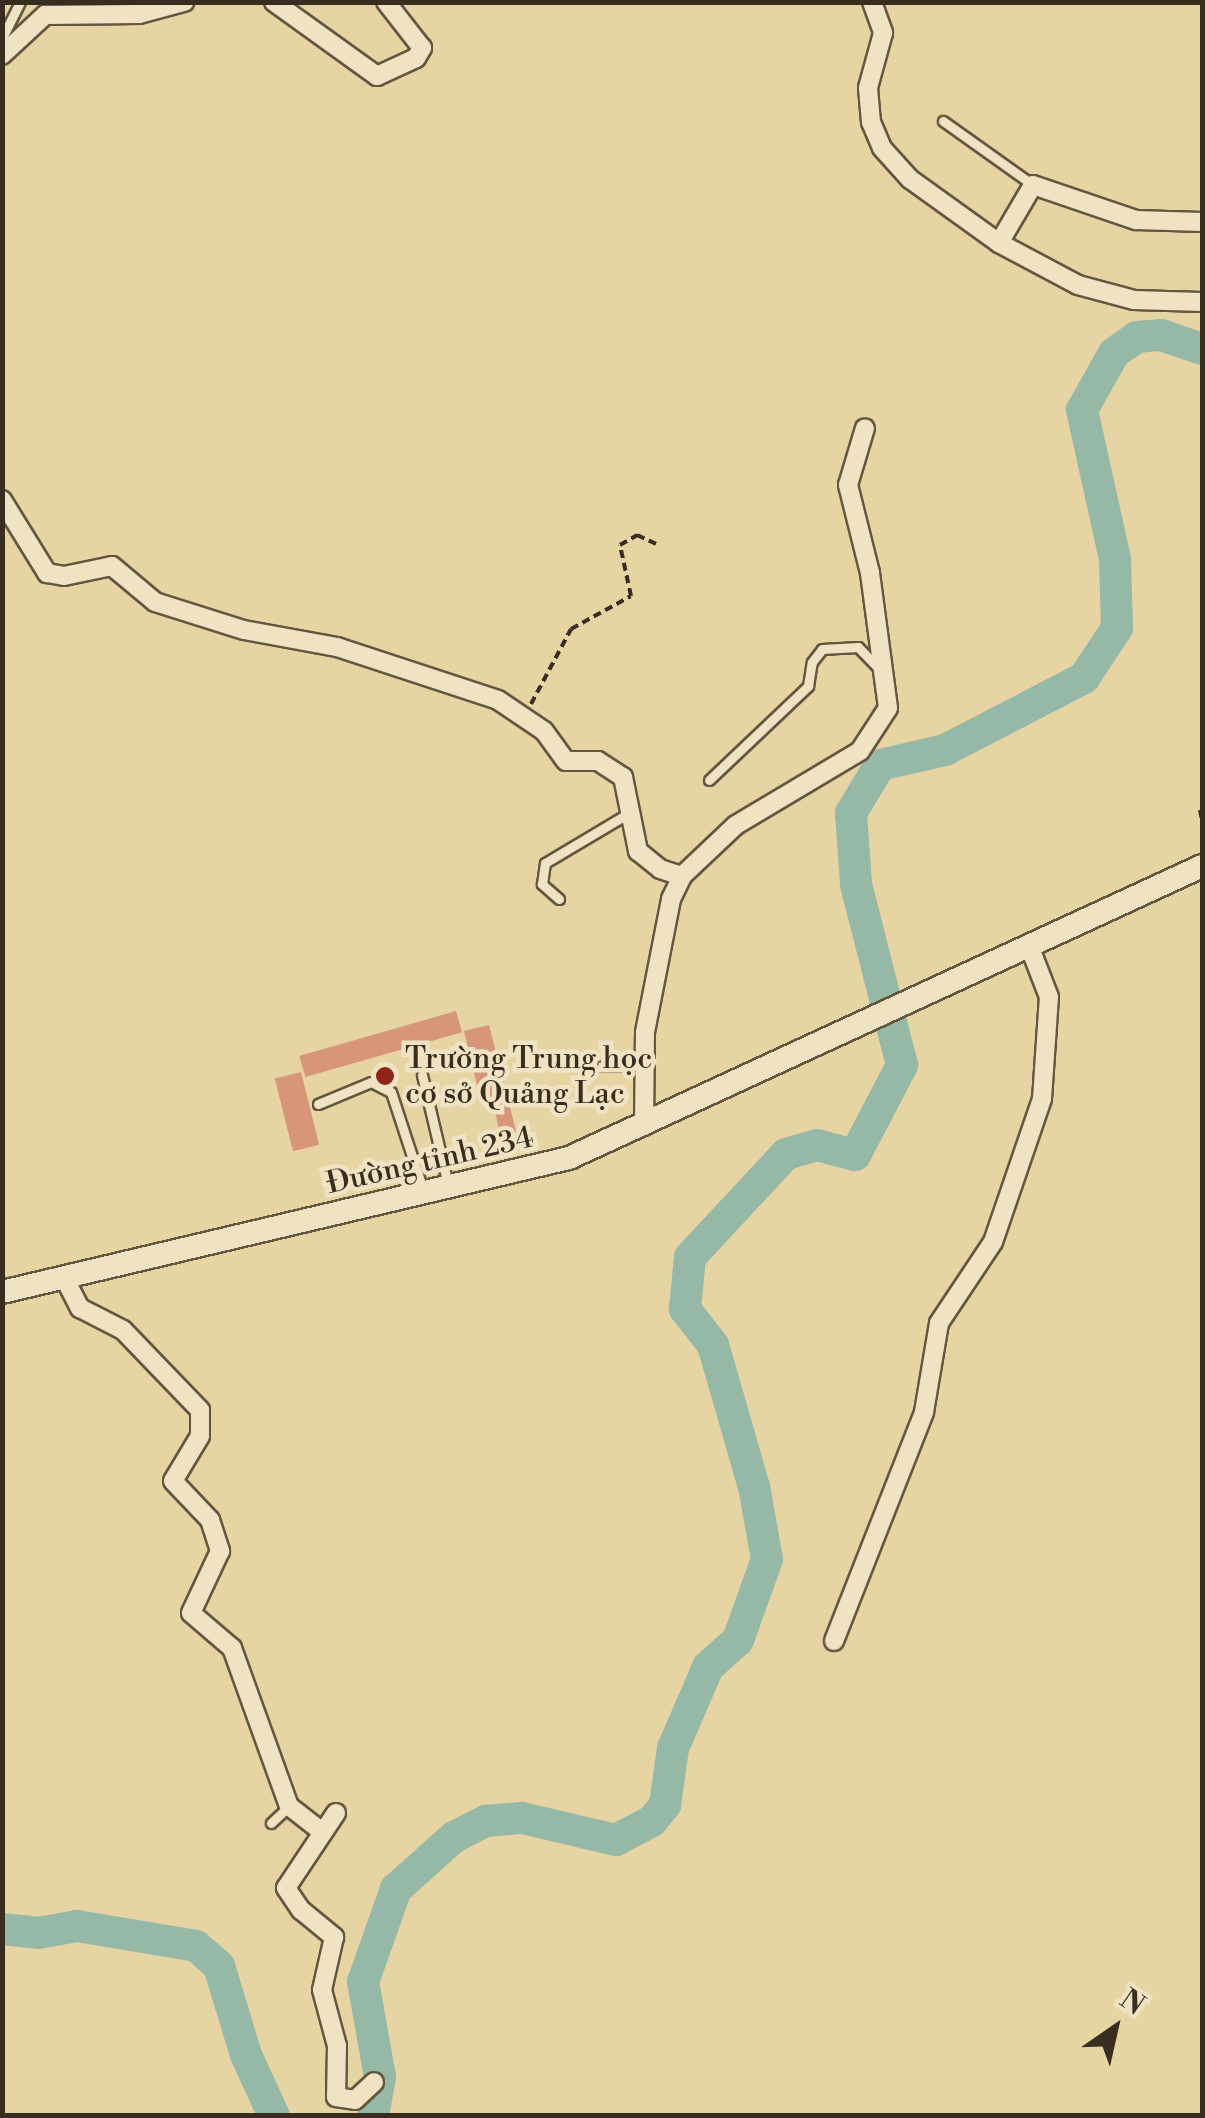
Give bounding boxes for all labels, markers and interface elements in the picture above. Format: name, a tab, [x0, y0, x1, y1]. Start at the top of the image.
place label: Trường Trung học cơ sở Quảng Lạc	[405, 1041, 652, 1112]
marker: Trường Trung học cơ sở Quảng Lạc	[374, 1065, 396, 1087]
street label: Đường tỉnh 234	[323, 1120, 537, 1202]
north arrow	[1065, 1978, 1165, 2078]
text: N	[1113, 1982, 1151, 2023]

